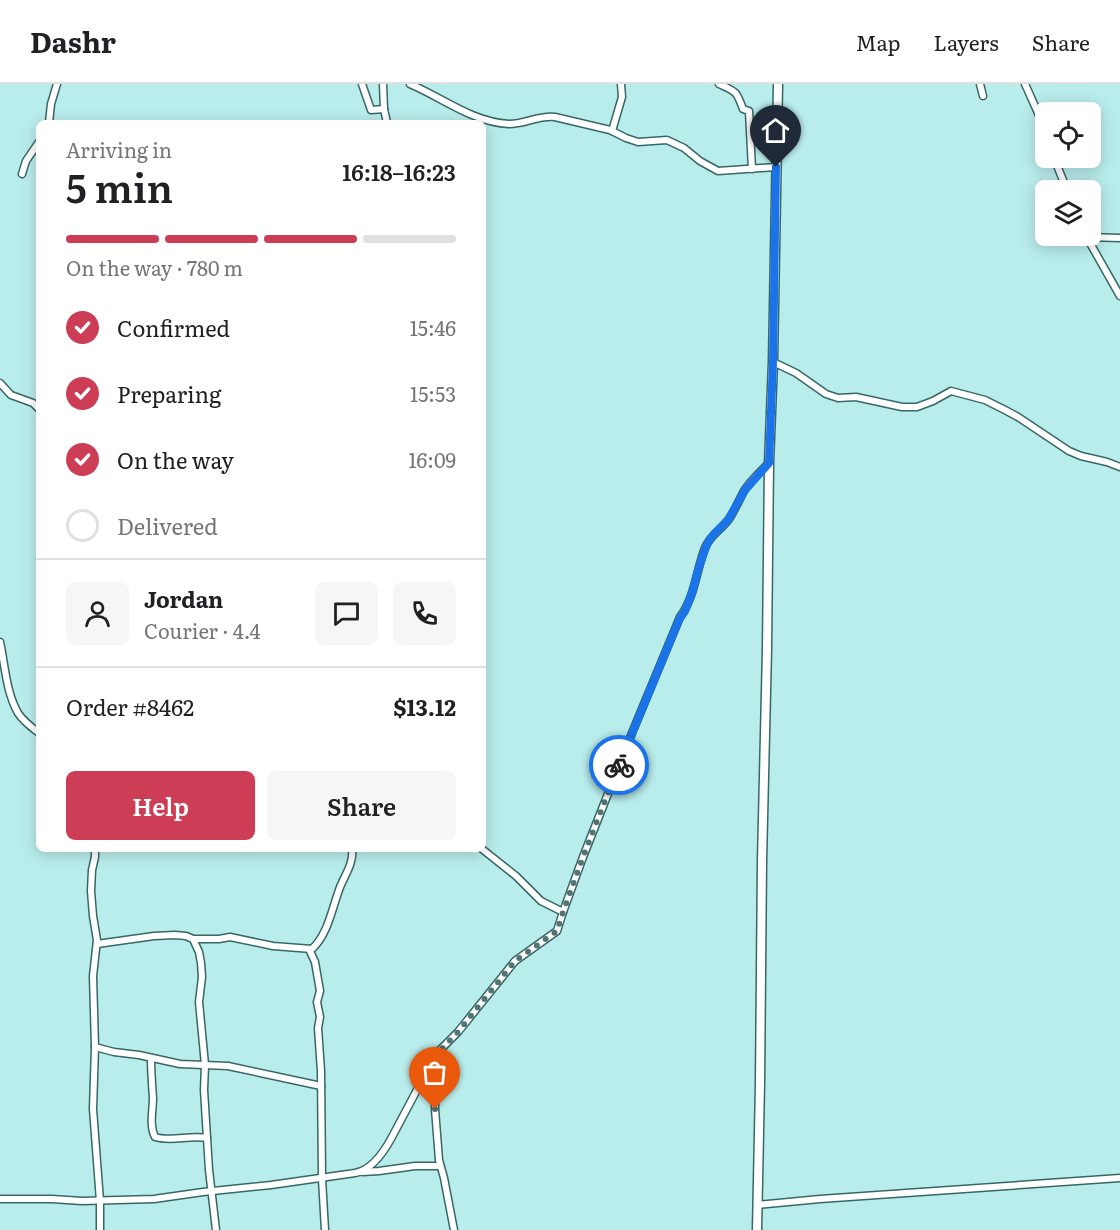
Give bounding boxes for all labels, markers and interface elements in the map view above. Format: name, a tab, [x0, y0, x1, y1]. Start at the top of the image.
text: Dashr	[30, 20, 116, 62]
text: Map	[856, 26, 901, 57]
text: Layers	[934, 26, 999, 57]
text: Share	[1032, 26, 1090, 57]
map controls	[1035, 102, 1101, 246]
button: locate	[1035, 102, 1101, 168]
pin	[750, 105, 801, 167]
icon: home	[759, 114, 792, 147]
text: Arriving in	[66, 134, 172, 164]
text: 16:18–16:23	[342, 155, 456, 188]
text: 5 min	[66, 157, 173, 215]
button: layers	[1035, 180, 1101, 246]
text: On the way · 780 m	[66, 252, 243, 282]
icon: check	[66, 311, 99, 344]
text: Confirmed	[117, 311, 230, 344]
text: 15:46	[410, 312, 456, 342]
icon: check	[66, 377, 99, 410]
text: Preparing	[117, 377, 221, 410]
text: 15:53	[410, 378, 456, 408]
icon: check	[66, 443, 99, 476]
text: On the way	[117, 443, 234, 476]
text: 16:09	[408, 444, 456, 474]
text: Delivered	[117, 509, 218, 542]
button: person	[66, 582, 129, 645]
text: Jordan	[144, 582, 223, 615]
button: chat	[315, 582, 378, 645]
button: phone	[393, 582, 456, 645]
text: Courier · 4.4	[144, 615, 261, 645]
text: Order #8462	[66, 690, 194, 723]
text: $13.12	[393, 690, 456, 723]
courier	[589, 735, 649, 795]
icon: bike	[603, 749, 636, 782]
button: Help	[66, 771, 255, 840]
button: Share	[267, 771, 456, 840]
pin	[409, 1047, 460, 1109]
icon: bag	[418, 1056, 451, 1089]

